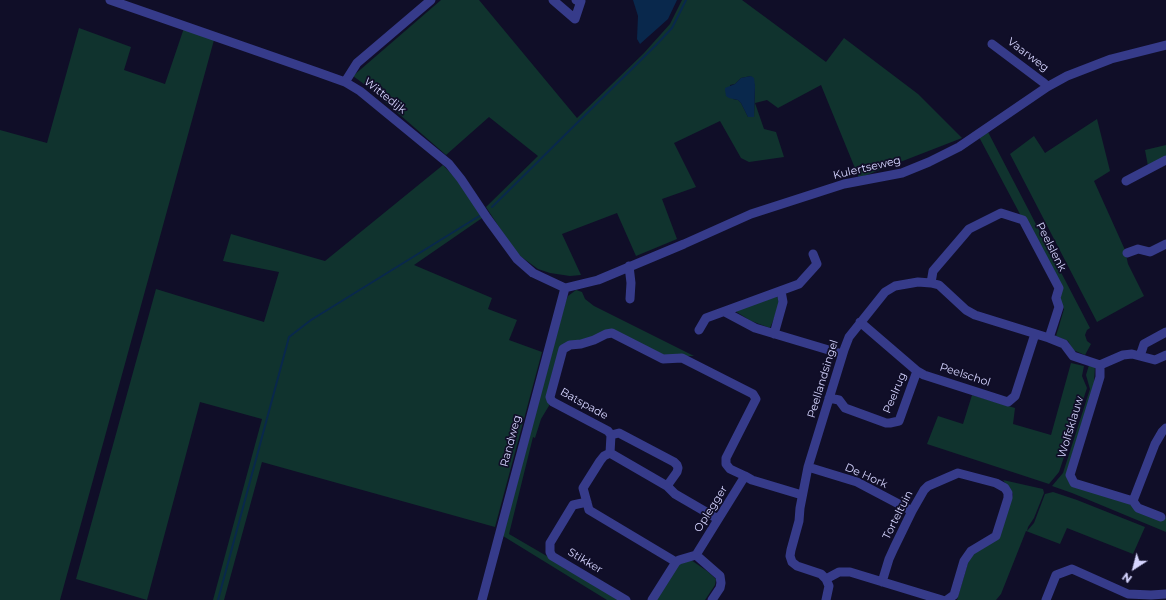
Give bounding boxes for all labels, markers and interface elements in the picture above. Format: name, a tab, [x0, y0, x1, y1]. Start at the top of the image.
street label: Vaarweg	[1005, 35, 1051, 75]
street label: Wittedijk	[361, 75, 409, 117]
street label: Kulertseweg	[832, 154, 902, 182]
street label: Peelslenk	[1033, 220, 1069, 274]
street label: Peellandsingel	[805, 338, 841, 420]
street label: Peelschol	[938, 361, 992, 389]
street label: Peelrug	[880, 370, 910, 416]
street label: Batspade	[558, 385, 610, 423]
street label: Wolfsklauw	[1055, 395, 1087, 459]
street label: Randweg	[498, 414, 524, 468]
street label: De Hork	[843, 461, 889, 491]
street label: Oplegger	[692, 483, 730, 535]
street label: Torteltuin	[880, 488, 916, 542]
street label: Stikker	[565, 546, 605, 576]
north arrow	[1114, 548, 1154, 588]
text: N	[1119, 569, 1135, 586]

